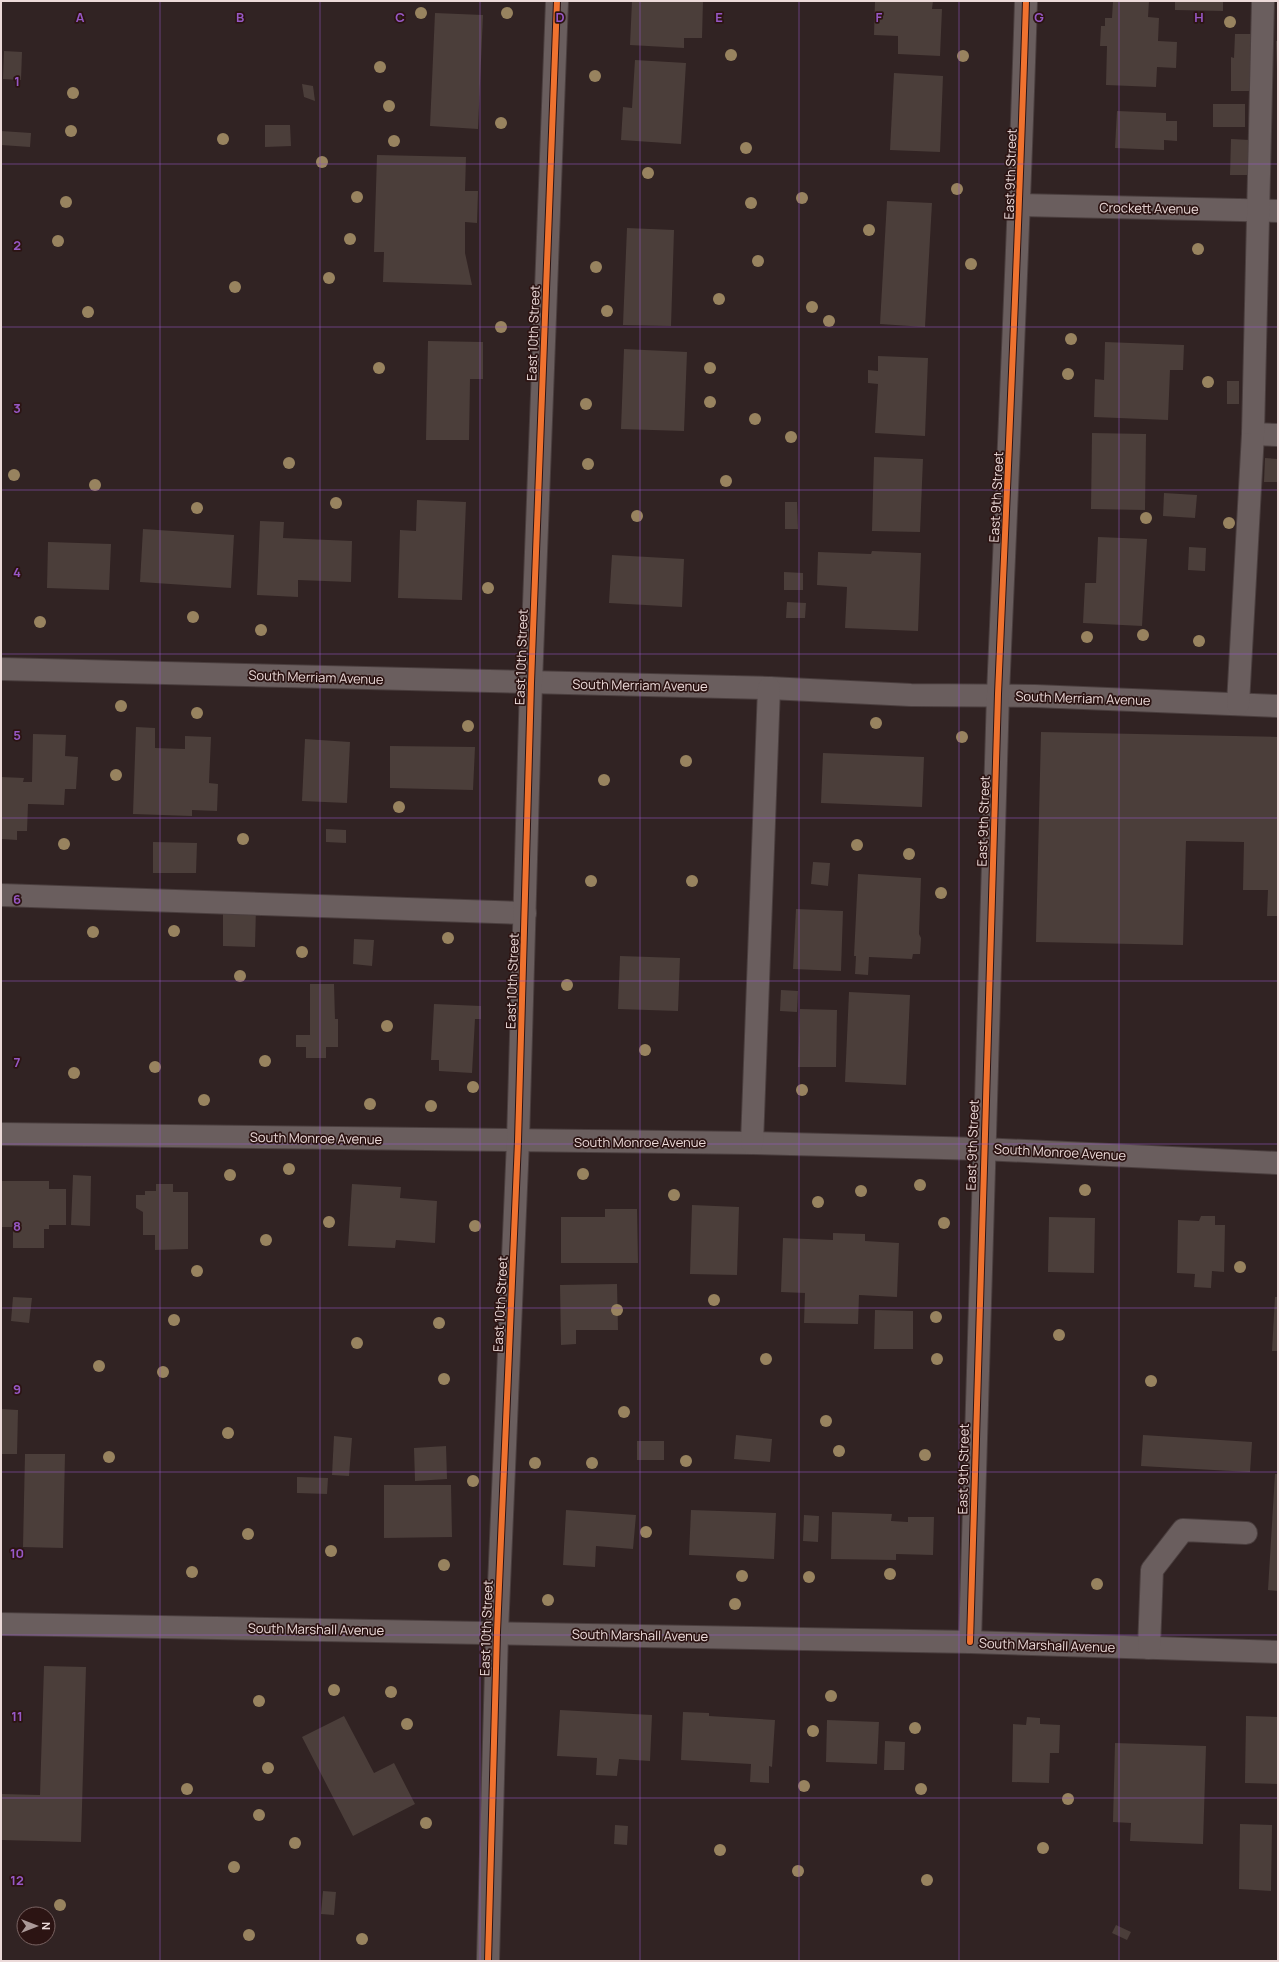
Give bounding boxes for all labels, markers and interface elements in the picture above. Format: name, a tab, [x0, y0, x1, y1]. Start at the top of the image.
text: A	[76, 8, 85, 26]
text: B	[236, 8, 244, 26]
text: C	[395, 8, 405, 26]
text: D	[555, 8, 565, 26]
text: E	[715, 8, 723, 26]
text: F	[876, 8, 883, 26]
text: G	[1034, 8, 1044, 26]
text: H	[1194, 8, 1204, 26]
text: 1	[14, 72, 20, 90]
street label: East 9th Street	[999, 128, 1021, 220]
street label: Crockett Avenue	[1099, 198, 1199, 218]
text: 2	[13, 236, 21, 254]
street label: East 10th Street	[522, 285, 544, 381]
text: 3	[13, 399, 21, 417]
street label: East 9th Street	[985, 451, 1007, 543]
text: 4	[13, 563, 21, 581]
street label: East 10th Street	[510, 609, 532, 705]
street label: South Merriam Avenue	[248, 666, 384, 688]
street label: South Merriam Avenue	[572, 675, 708, 695]
street label: South Merriam Avenue	[1015, 687, 1151, 709]
text: 5	[13, 726, 21, 744]
street label: East 9th Street	[972, 775, 994, 867]
text: 6	[13, 890, 21, 908]
street label: East 10th Street	[501, 933, 523, 1029]
text: 7	[14, 1053, 21, 1071]
street label: East 9th Street	[961, 1099, 983, 1191]
street label: South Monroe Avenue	[250, 1128, 383, 1148]
street label: South Monroe Avenue	[574, 1133, 707, 1151]
street label: South Monroe Avenue	[993, 1140, 1127, 1164]
text: 8	[13, 1217, 21, 1235]
street label: East 10th Street	[489, 1256, 511, 1352]
text: 9	[13, 1380, 21, 1398]
street label: East 9th Street	[953, 1423, 973, 1515]
text: 10	[10, 1544, 24, 1562]
street label: East 10th Street	[475, 1580, 497, 1676]
street label: South Marshall Avenue	[248, 1619, 385, 1639]
street label: South Marshall Avenue	[572, 1625, 709, 1645]
street label: South Marshall Avenue	[978, 1634, 1116, 1656]
text: 11	[11, 1707, 23, 1725]
text: 12	[10, 1871, 24, 1889]
north arrow	[16, 1906, 56, 1946]
text: N	[39, 1922, 54, 1930]

